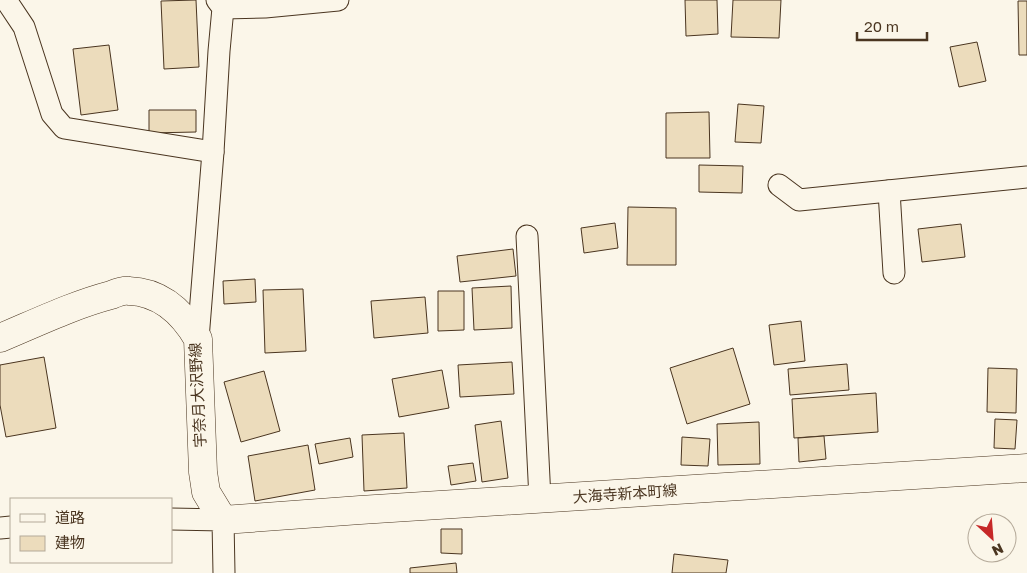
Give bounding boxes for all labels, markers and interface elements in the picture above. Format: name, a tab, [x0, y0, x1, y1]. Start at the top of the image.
scale bar	[857, 10, 927, 42]
text: 20 m	[864, 17, 899, 35]
street label: 宇奈月大沢野線	[185, 342, 209, 448]
street label: 大海寺新本町線	[572, 480, 678, 506]
legend	[10, 498, 172, 563]
text: 道路	[55, 508, 85, 526]
north arrow	[967, 513, 1017, 563]
text: 建物	[55, 533, 85, 551]
text: N	[989, 540, 1006, 560]

